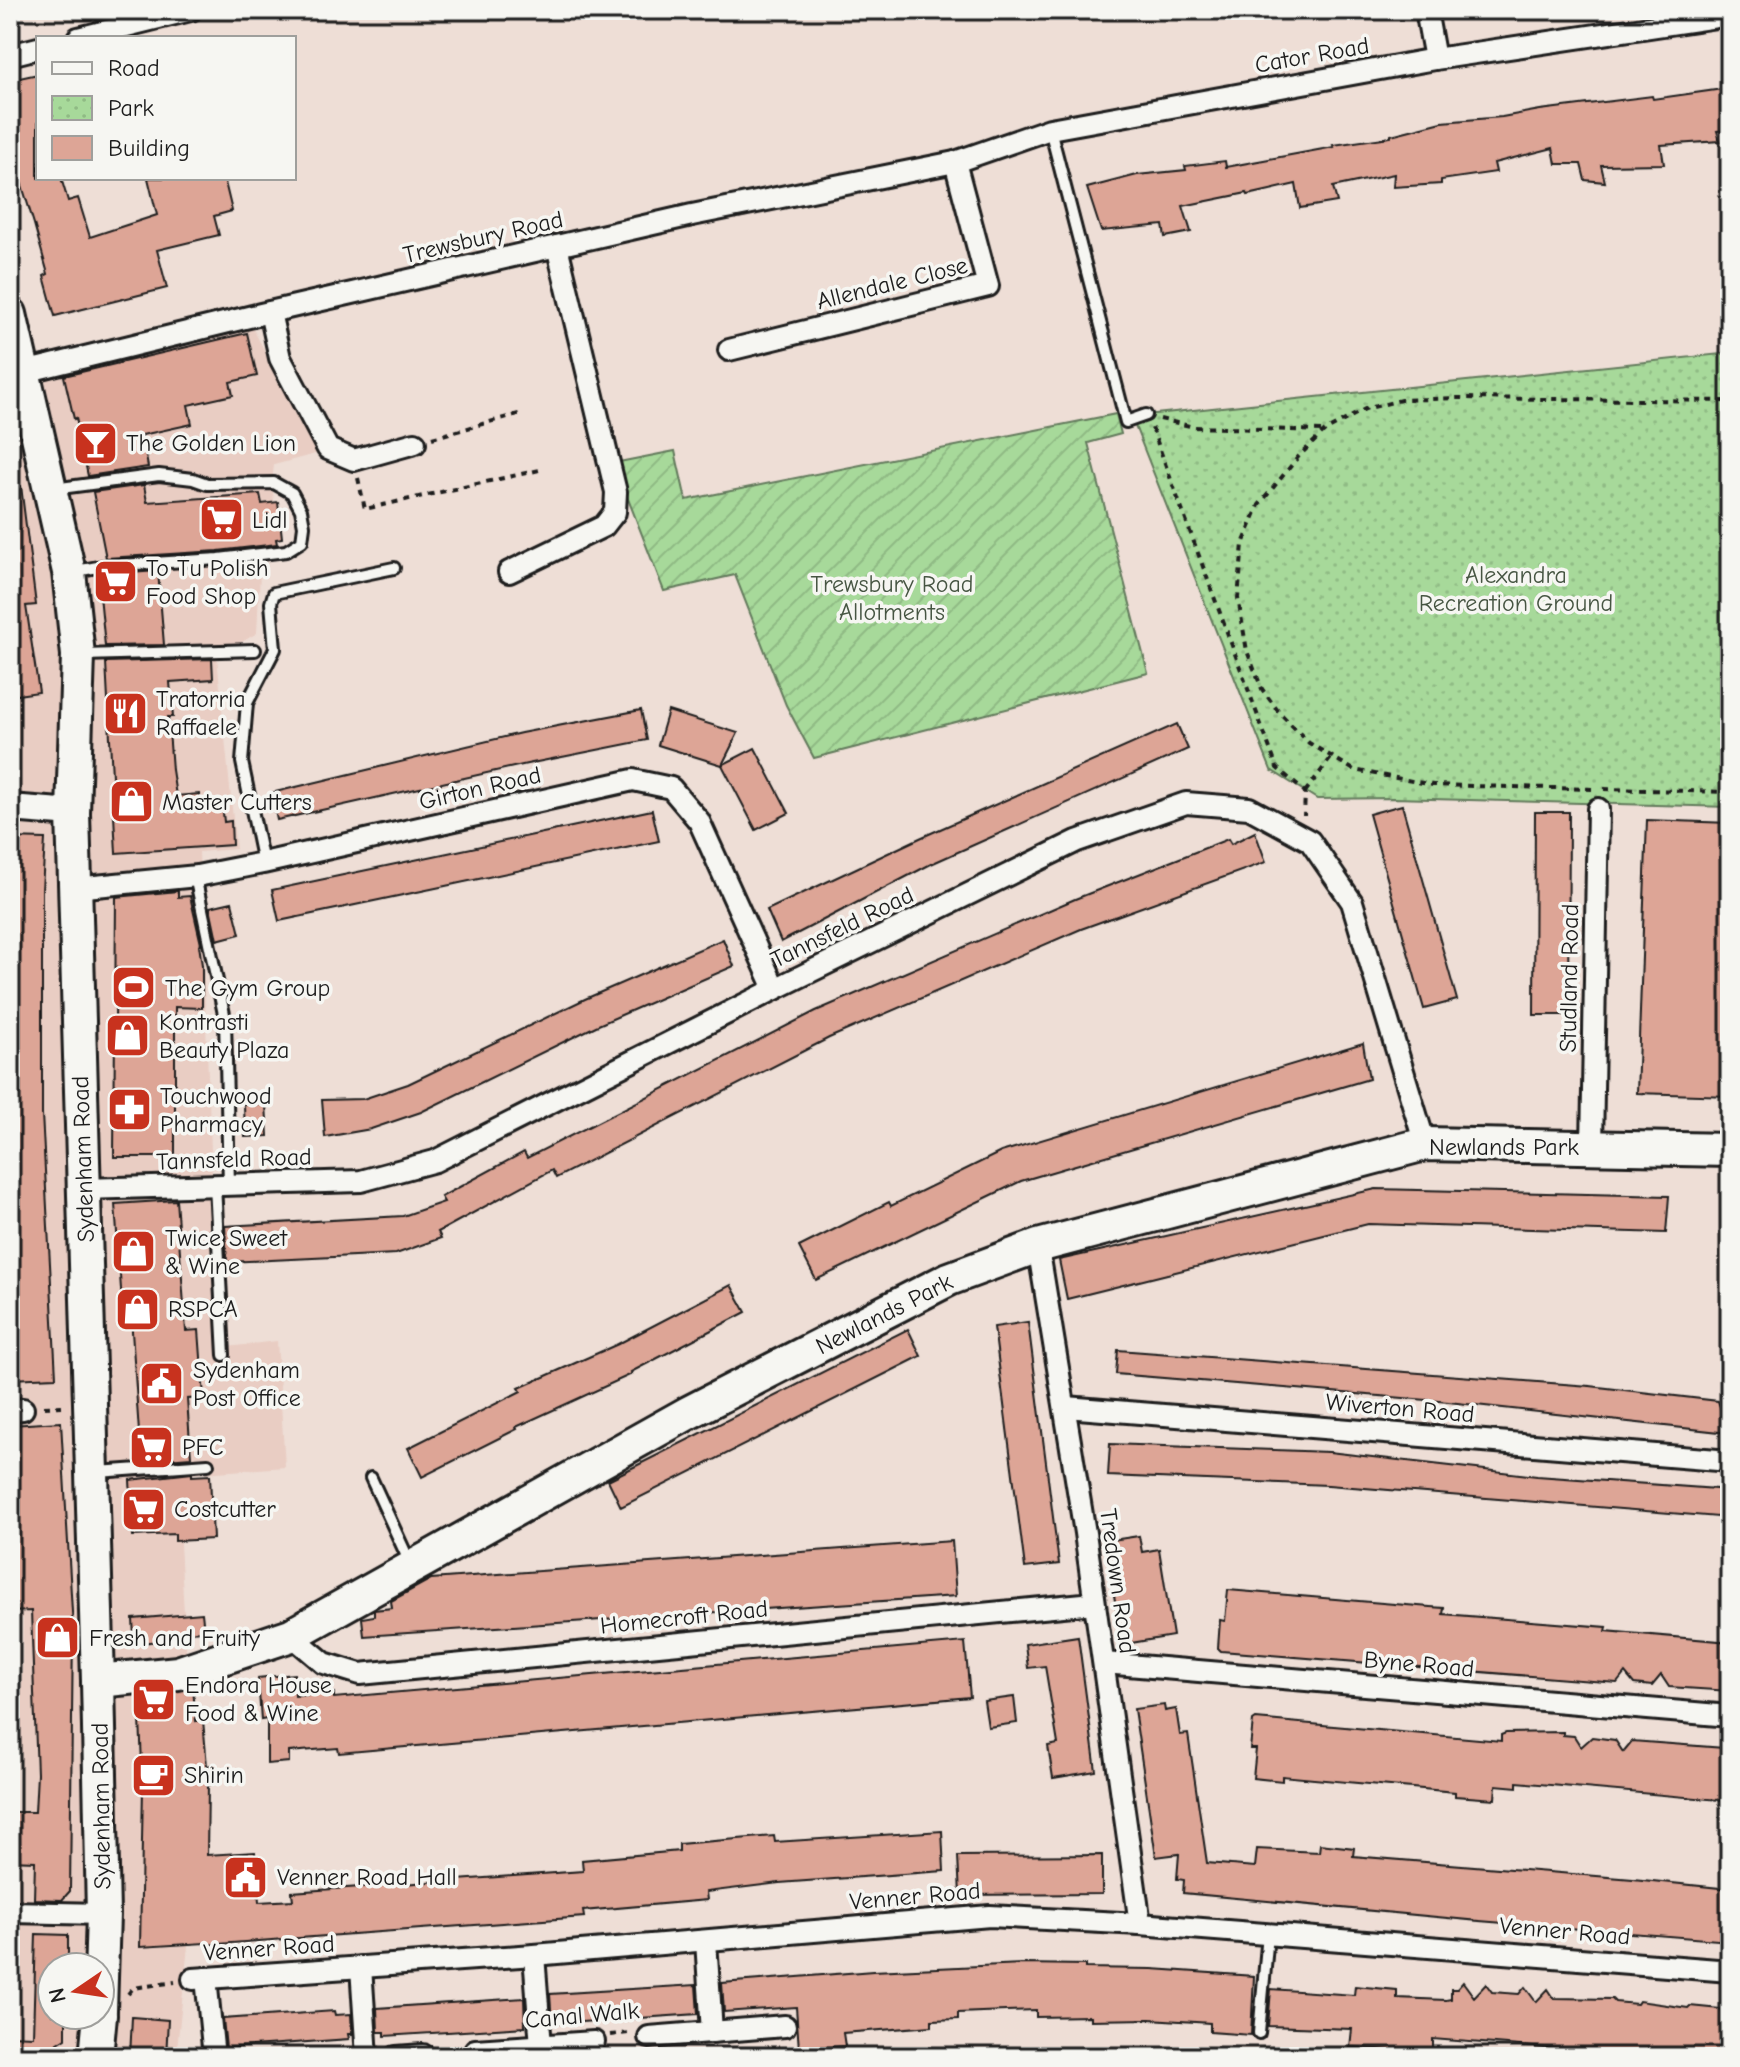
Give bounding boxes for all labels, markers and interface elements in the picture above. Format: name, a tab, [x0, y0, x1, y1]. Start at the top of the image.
street label: Cator Road	[1253, 31, 1371, 79]
legend	[36, 36, 296, 180]
text: Road	[108, 54, 160, 82]
text: Park	[108, 94, 154, 122]
text: Building	[108, 134, 190, 162]
street label: Trewsbury Road	[400, 205, 566, 269]
street label: Allendale Close	[814, 251, 970, 315]
bar icon: The Golden Lion	[71, 419, 119, 467]
place label: The Golden Lion	[126, 429, 296, 457]
supermarket icon: Lidl	[197, 496, 245, 544]
place label: Lidl	[252, 506, 287, 534]
place label: To Tu Polish Food Shop	[146, 554, 269, 610]
supermarket icon: To Tu Polish Food Shop	[91, 558, 139, 606]
park label: Alexandra Recreation Ground	[1419, 561, 1613, 617]
park label: Trewsbury Road Allotments	[810, 570, 974, 626]
place label: Tratorria Raffaele	[156, 685, 246, 741]
restaurant icon: Tratorria Raffaele	[101, 689, 149, 737]
street label: Girton Road	[416, 760, 544, 816]
shop icon: Master Cutters	[107, 778, 155, 826]
place label: Master Cutters	[162, 788, 312, 816]
street label: Tannsfeld Road	[766, 880, 918, 974]
street label: Studland Road	[1554, 903, 1584, 1053]
sports icon: The Gym Group	[110, 964, 158, 1012]
place label: The Gym Group	[165, 974, 330, 1002]
place label: Kontrasti Beauty Plaza	[159, 1008, 290, 1064]
shop icon: Kontrasti Beauty Plaza	[104, 1012, 152, 1060]
street label: Sydenham Road	[66, 1075, 100, 1243]
place label: Touchwood Pharmacy	[160, 1082, 272, 1138]
pharmacy icon: Touchwood Pharmacy	[105, 1086, 153, 1134]
street label: Newlands Park	[1429, 1133, 1579, 1161]
street label: Tannsfeld Road	[156, 1142, 312, 1176]
place label: Twice Sweet & Wine	[165, 1224, 288, 1280]
shop icon: Twice Sweet & Wine	[110, 1228, 158, 1276]
street label: Newlands Park	[811, 1267, 957, 1360]
shop icon: RSPCA	[113, 1285, 161, 1333]
place label: RSPCA	[168, 1295, 238, 1323]
place label: Sydenham Post Office	[193, 1356, 301, 1412]
public building icon: Sydenham Post Office	[138, 1360, 186, 1408]
street label: Wiverton Road	[1324, 1388, 1476, 1428]
supermarket icon: PFC	[127, 1423, 175, 1471]
place label: PFC	[182, 1433, 223, 1461]
supermarket icon: Costcutter	[119, 1485, 167, 1533]
place label: Costcutter	[174, 1495, 276, 1523]
street label: Tredown Road	[1094, 1507, 1142, 1655]
street label: Homecroft Road	[599, 1594, 769, 1640]
shop icon: Fresh and Fruity	[34, 1614, 82, 1662]
place label: Fresh and Fruity	[89, 1624, 260, 1652]
street label: Byne Road	[1363, 1645, 1475, 1683]
place label: Endora House Food & Wine	[185, 1671, 332, 1727]
supermarket icon: Endora House Food & Wine	[130, 1675, 178, 1723]
street label: Sydenham Road	[86, 1722, 116, 1890]
cafe icon: Shirin	[129, 1751, 177, 1799]
place label: Shirin	[184, 1761, 244, 1789]
public building icon: Venner Road Hall	[222, 1853, 270, 1901]
place label: Venner Road Hall	[277, 1863, 457, 1891]
street label: Venner Road	[848, 1876, 982, 1916]
street label: Venner Road	[1498, 1911, 1632, 1951]
street label: Venner Road	[202, 1929, 336, 1967]
north arrow	[36, 1951, 116, 2031]
text: N	[43, 1985, 72, 2005]
street label: Canal Walk	[524, 1996, 641, 2034]

